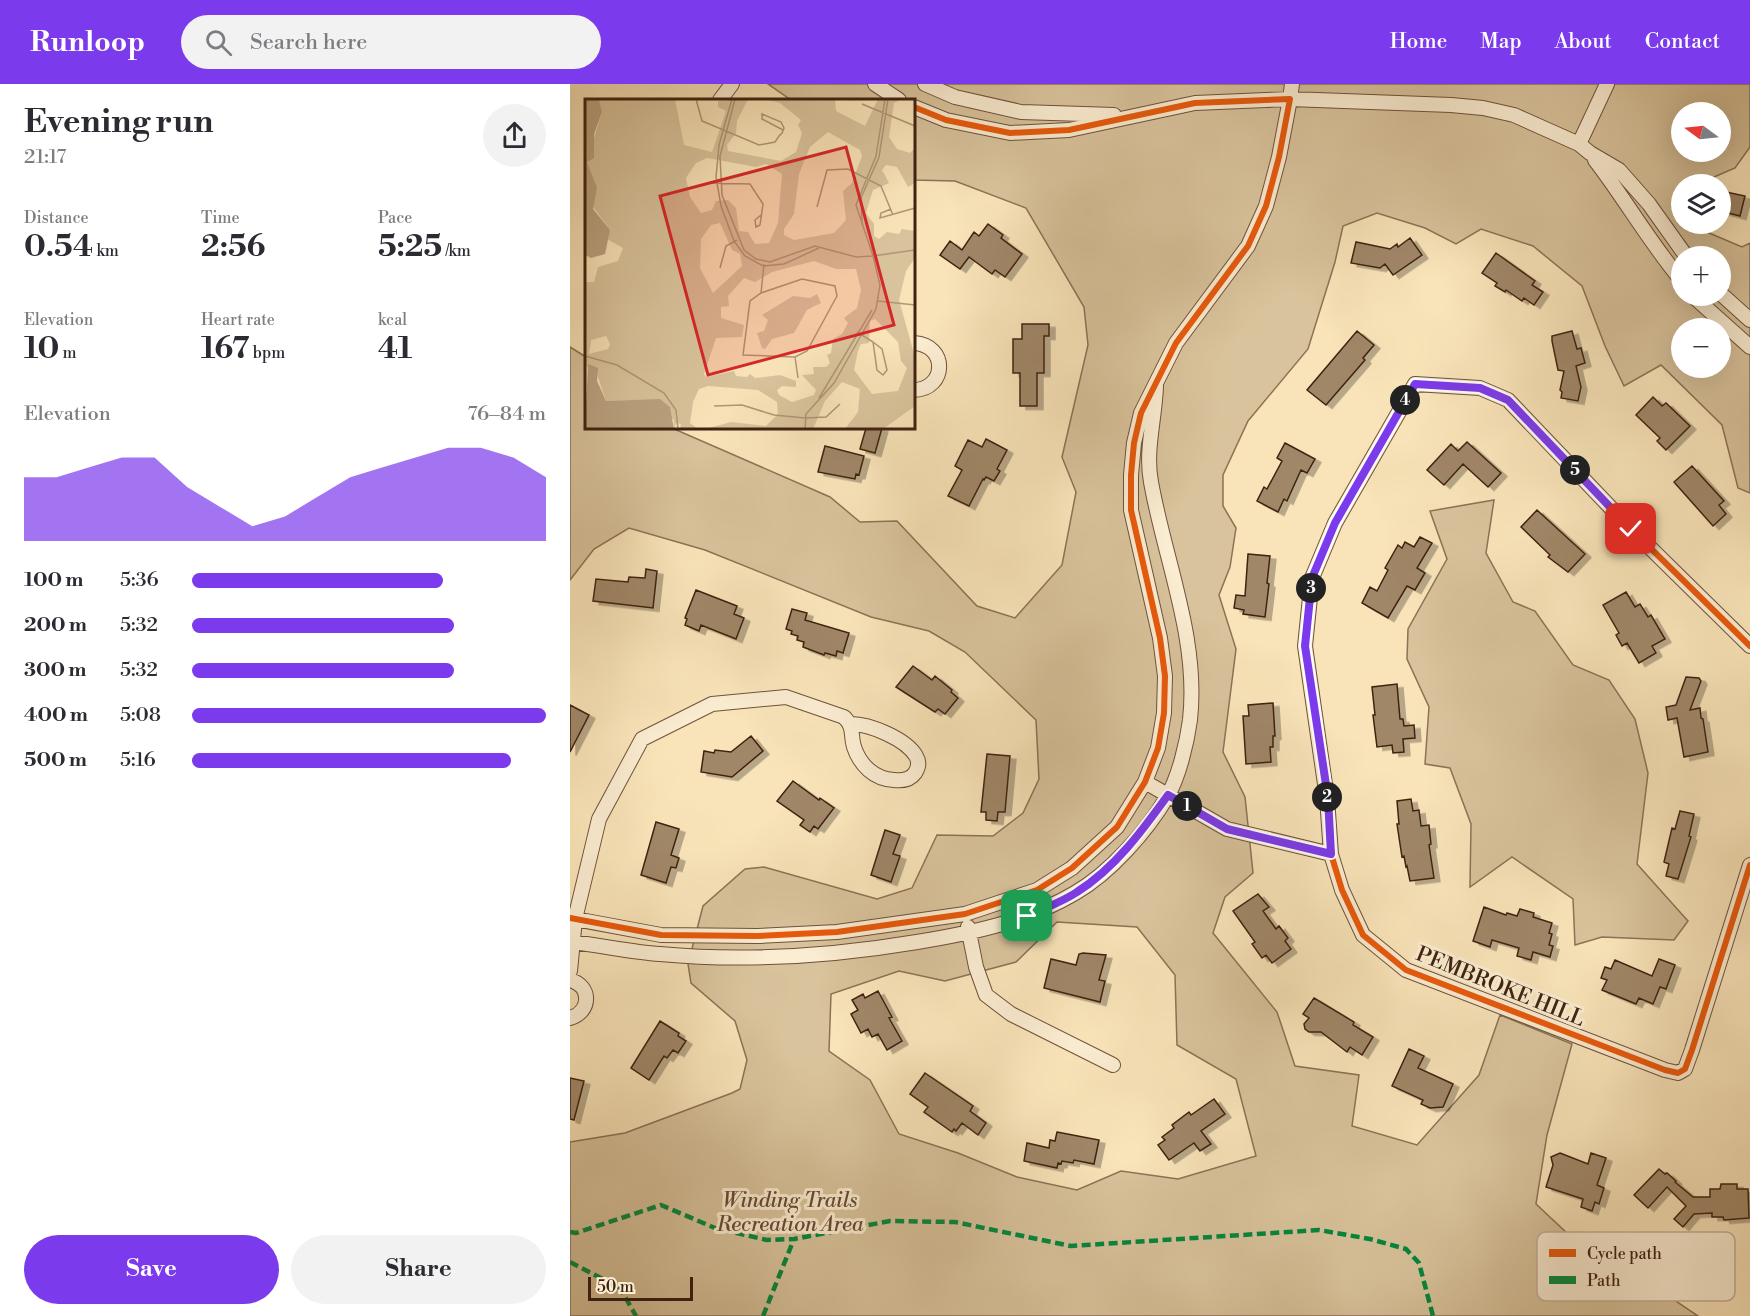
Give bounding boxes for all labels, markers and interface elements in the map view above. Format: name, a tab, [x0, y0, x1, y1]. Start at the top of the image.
search box	[181, 15, 601, 69]
text: Runloop	[30, 25, 145, 60]
icon: search	[202, 26, 235, 59]
text: Search here	[250, 29, 367, 56]
text: Home	[1390, 29, 1447, 55]
text: Map	[1480, 29, 1522, 55]
text: About	[1555, 29, 1612, 55]
text: Contact	[1645, 29, 1720, 55]
inset map	[585, 99, 915, 429]
text: Evening run	[24, 102, 213, 143]
north arrow	[1671, 102, 1731, 162]
map controls	[1671, 102, 1731, 378]
button: share	[483, 104, 546, 167]
text: 21:17	[24, 145, 66, 170]
button: layers	[1671, 174, 1731, 234]
text: Distance	[24, 208, 89, 228]
text: Time	[201, 208, 240, 228]
text: Pace	[378, 208, 412, 228]
text: 0.54	[24, 228, 93, 266]
text: 2:56	[201, 228, 265, 266]
text: 5:25	[378, 228, 442, 266]
text: km	[93, 241, 119, 261]
text: /km	[442, 241, 471, 261]
button: +	[1671, 246, 1731, 306]
text: Elevation	[24, 310, 93, 330]
text: Heart rate	[201, 310, 275, 330]
text: kcal	[378, 310, 407, 330]
button: −	[1671, 318, 1731, 378]
text: 10	[24, 330, 59, 368]
text: 167	[201, 330, 249, 368]
text: 41	[378, 330, 412, 368]
text: m	[59, 343, 77, 363]
text: bpm	[249, 343, 285, 363]
pin: 4	[1390, 385, 1420, 415]
text: 4	[1400, 390, 1410, 410]
text: Elevation	[24, 402, 111, 427]
text: 76–84 m	[468, 402, 546, 427]
pin: 5	[1560, 455, 1590, 485]
text: 5	[1570, 460, 1580, 480]
pin	[1605, 503, 1656, 554]
icon: check	[1614, 512, 1647, 545]
text: 100 m	[24, 568, 83, 593]
text: 5:36	[120, 568, 159, 593]
pin: 3	[1296, 573, 1326, 603]
text: 3	[1306, 578, 1316, 598]
text: 200 m	[24, 613, 87, 638]
text: 5:32	[120, 613, 158, 638]
text: 300 m	[24, 658, 87, 683]
text: 5:32	[120, 658, 158, 683]
text: 400 m	[24, 703, 88, 728]
text: 5:08	[120, 703, 161, 728]
text: 500 m	[24, 748, 87, 773]
text: 5:16	[120, 748, 156, 773]
pin: 2	[1312, 782, 1342, 812]
text: 2	[1322, 787, 1332, 807]
pin: 1	[1172, 791, 1202, 821]
text: 1	[1183, 796, 1191, 816]
pin	[1001, 890, 1052, 941]
icon: arrive	[1010, 899, 1043, 932]
street label: PEMBROKE HILL	[1412, 941, 1588, 1033]
park label: Winding Trails Recreation Area	[716, 1188, 864, 1238]
legend	[1537, 1232, 1735, 1301]
button: Save	[24, 1235, 279, 1304]
button: Share	[291, 1235, 546, 1304]
text: Cycle path	[1587, 1244, 1662, 1264]
text: Path	[1587, 1271, 1621, 1291]
scale bar	[588, 1274, 693, 1302]
text: 50 m	[597, 1277, 634, 1297]

